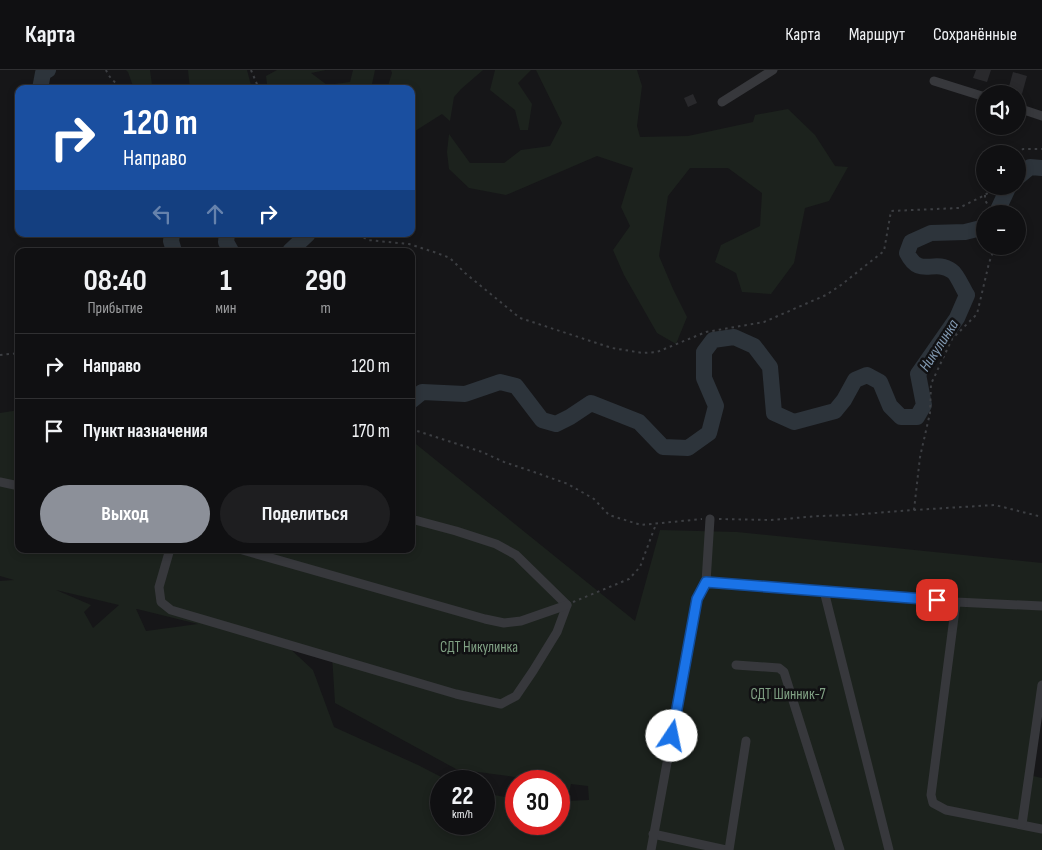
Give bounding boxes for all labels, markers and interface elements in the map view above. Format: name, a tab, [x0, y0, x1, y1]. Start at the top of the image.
text: Карта	[25, 20, 75, 49]
text: Карта	[785, 24, 821, 45]
text: Маршрут	[849, 24, 905, 45]
text: Сохранённые	[933, 24, 1017, 45]
map controls	[976, 85, 1026, 255]
button: sound	[976, 85, 1026, 135]
text: 120 m	[123, 102, 198, 145]
icon: right	[40, 105, 105, 170]
text: Направо	[123, 145, 187, 172]
button: +	[976, 145, 1026, 195]
icon: left	[148, 200, 176, 228]
icon: ahead	[201, 200, 229, 228]
icon: right	[254, 200, 282, 228]
button: −	[976, 205, 1026, 255]
text: 08:40	[83, 263, 147, 299]
text: 1	[220, 263, 232, 299]
text: 290	[305, 263, 347, 299]
text: Прибытие	[87, 299, 143, 318]
text: мин	[215, 299, 236, 318]
text: m	[321, 299, 331, 318]
water label: Никулинка	[915, 316, 963, 375]
icon: right	[40, 352, 68, 380]
text: Направо	[83, 355, 141, 378]
text: 120 m	[352, 355, 390, 378]
icon: arrive	[40, 417, 68, 445]
text: Пункт назначения	[83, 420, 208, 443]
text: 170 m	[352, 420, 390, 443]
button: Выход	[40, 485, 210, 543]
button: Поделиться	[220, 485, 390, 543]
pin	[916, 579, 958, 621]
icon: arrive	[923, 586, 951, 614]
park label: СДТ Никулинка	[440, 638, 518, 657]
park label: СДТ Шинник-7	[751, 685, 825, 704]
position arrow	[645, 709, 697, 761]
speed limit sign: 30	[505, 770, 570, 835]
text: 22	[452, 781, 473, 812]
text: km/h	[452, 807, 473, 822]

